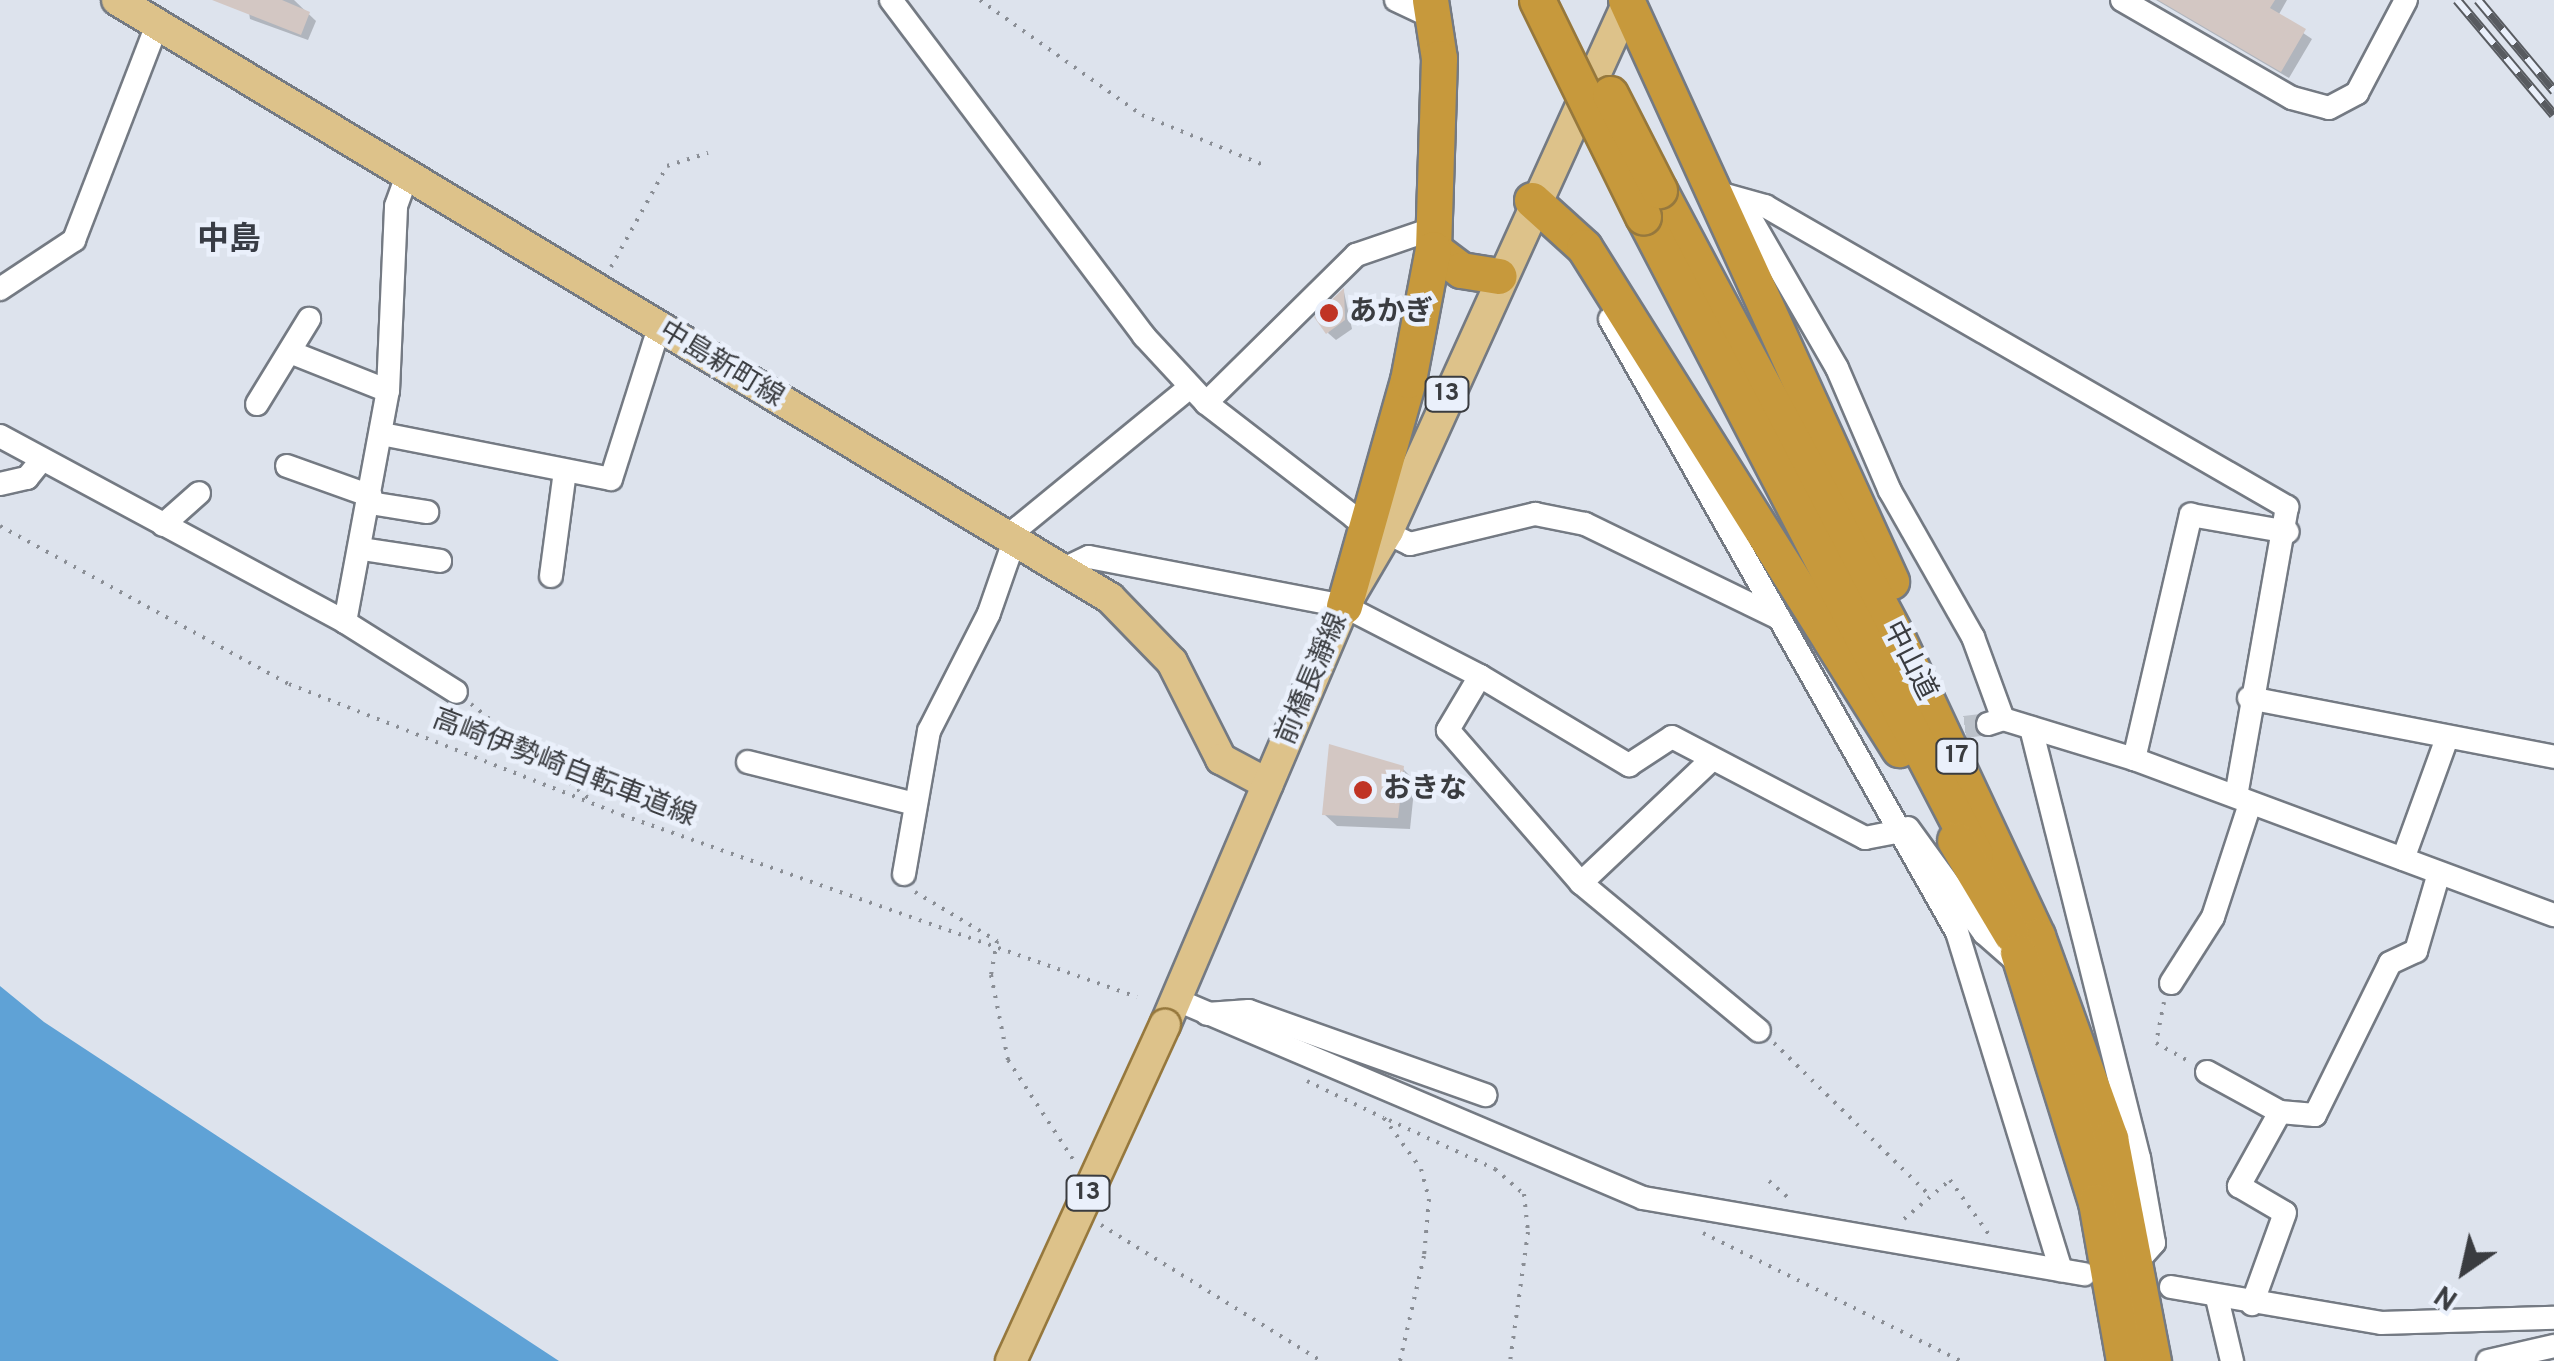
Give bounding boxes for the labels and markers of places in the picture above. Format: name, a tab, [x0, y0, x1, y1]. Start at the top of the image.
place label: あかぎ	[1349, 296, 1433, 330]
marker: あかぎ	[1318, 302, 1340, 324]
place label: おきな	[1383, 773, 1467, 807]
marker: おきな	[1352, 779, 1374, 801]

